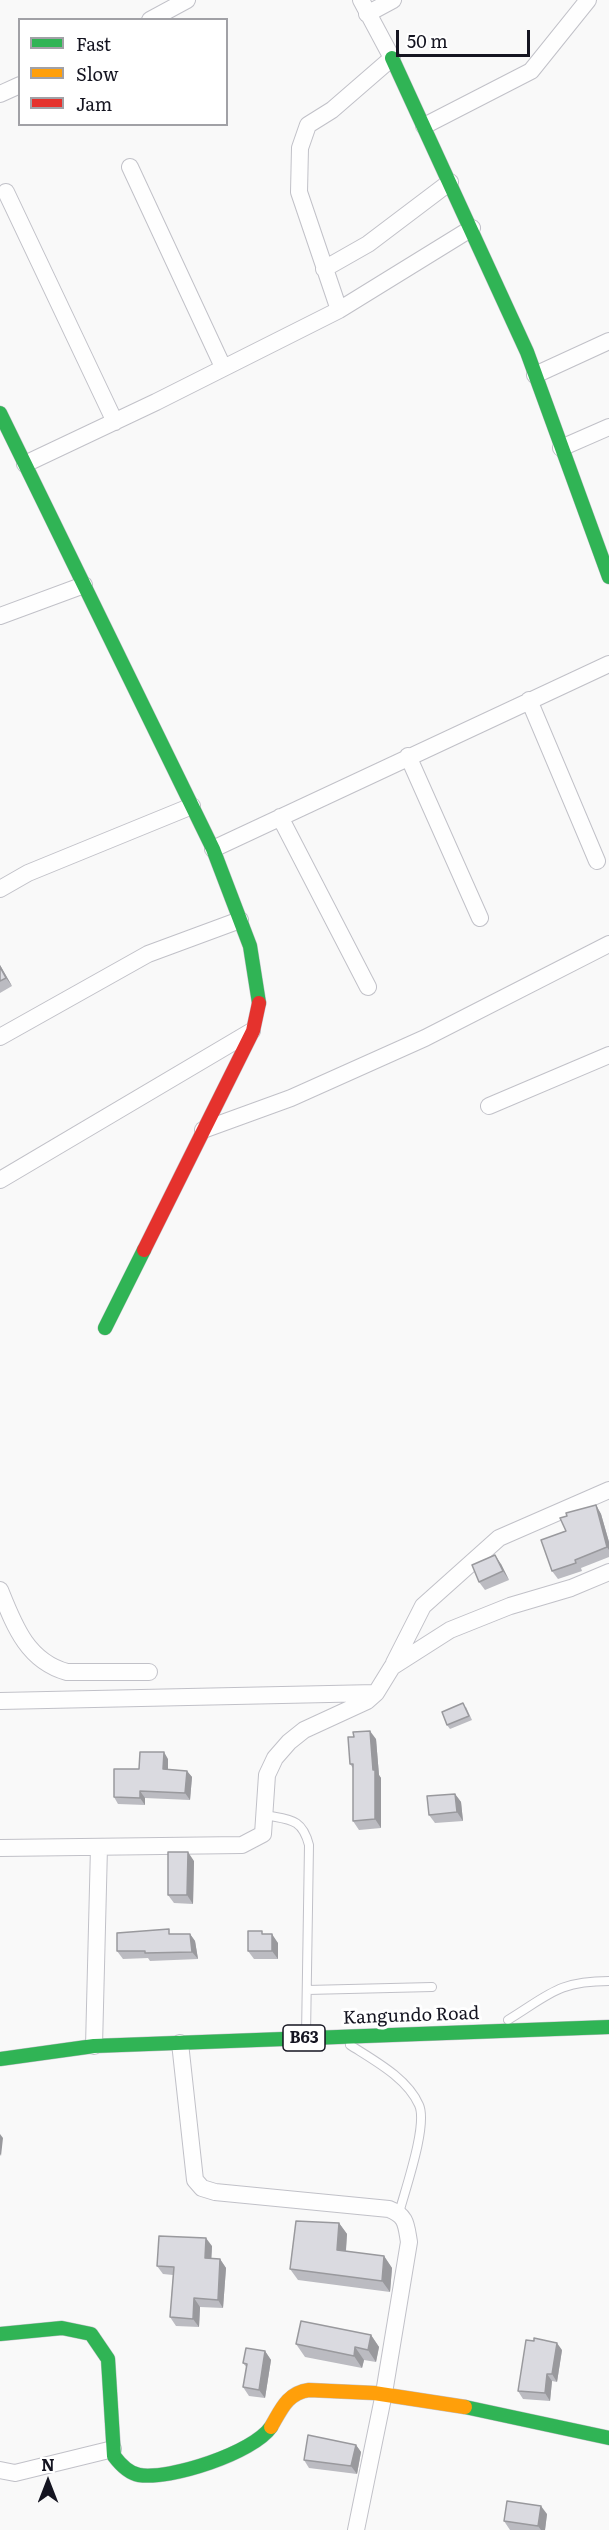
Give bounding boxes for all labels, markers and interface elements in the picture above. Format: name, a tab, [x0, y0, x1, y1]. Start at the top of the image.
legend	[18, 18, 228, 126]
scale bar	[399, 18, 532, 56]
text: 50 m	[407, 27, 448, 54]
text: Fast	[76, 30, 111, 57]
text: Slow	[76, 60, 118, 87]
text: Jam	[76, 90, 112, 117]
street label: Kangundo Road	[342, 2003, 480, 2029]
road number: B63	[283, 2025, 325, 2051]
north arrow	[18, 2452, 78, 2512]
text: N	[41, 2452, 55, 2476]

